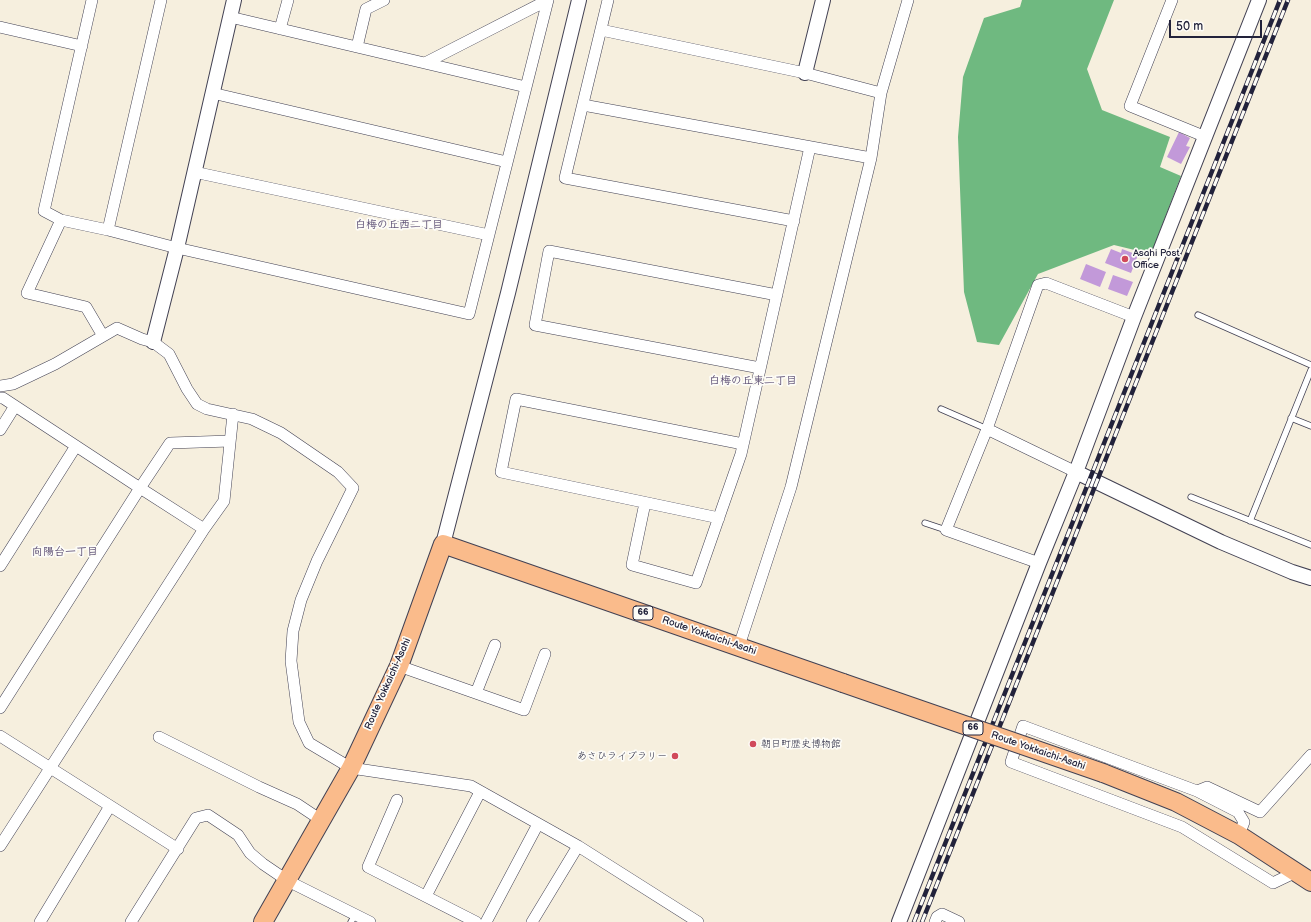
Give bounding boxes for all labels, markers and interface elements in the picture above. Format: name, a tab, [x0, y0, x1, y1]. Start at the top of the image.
scale bar	[1171, 12, 1264, 38]
text: 50 m	[1176, 19, 1203, 34]
district label: 白梅の丘西二丁目	[355, 218, 443, 232]
place label: Asahi Post Office	[1133, 247, 1180, 270]
marker: Asahi Post Office	[1120, 254, 1130, 264]
district label: 白梅の丘東二丁目	[709, 374, 797, 388]
district label: 向陽台一丁目	[32, 545, 98, 559]
road number: 66	[633, 606, 653, 620]
street label: Route Yokkaichi-Asahi	[660, 614, 758, 658]
street label: Route Yokkaichi-Asahi	[362, 636, 414, 732]
road number: 66	[963, 721, 983, 735]
street label: Route Yokkaichi-Asahi	[989, 729, 1087, 773]
place label: 朝日町歴史博物館	[761, 738, 841, 750]
marker: 朝日町歴史博物館	[748, 739, 758, 749]
place label: あさひライブラリー	[577, 750, 667, 762]
marker: あさひライブラリー	[670, 751, 680, 761]

